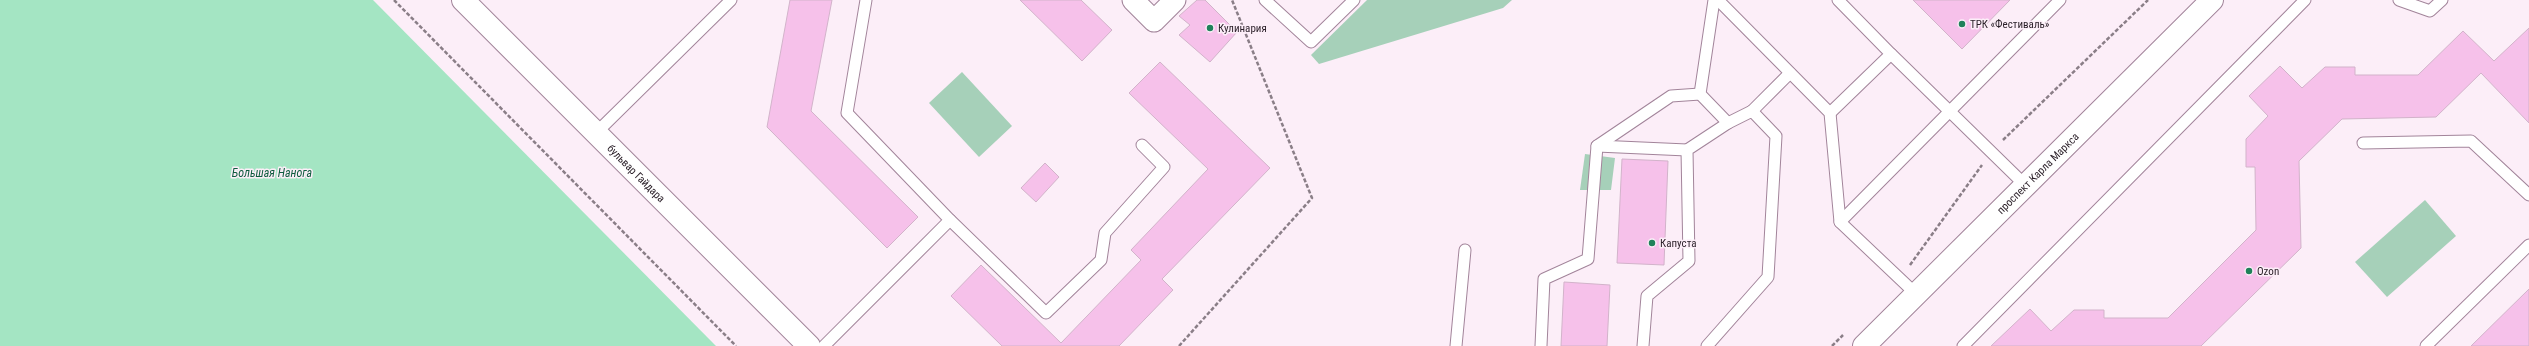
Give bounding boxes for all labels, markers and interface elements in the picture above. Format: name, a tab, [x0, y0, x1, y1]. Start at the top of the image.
place label: ТРК «Фестиваль»	[1970, 18, 2050, 31]
marker: ТРК «Фестиваль»	[1957, 19, 1967, 29]
place label: Кулинария	[1218, 22, 1267, 35]
marker: Кулинария	[1205, 23, 1215, 33]
street label: проспект Карла Маркса	[1995, 130, 2082, 217]
street label: бульвар Гайдара	[604, 142, 668, 205]
water label: Большая Нанога	[232, 166, 312, 180]
place label: Капуста	[1660, 237, 1697, 250]
marker: Капуста	[1647, 238, 1657, 248]
place label: Ozon	[2257, 265, 2279, 278]
marker: Ozon	[2244, 266, 2254, 276]

